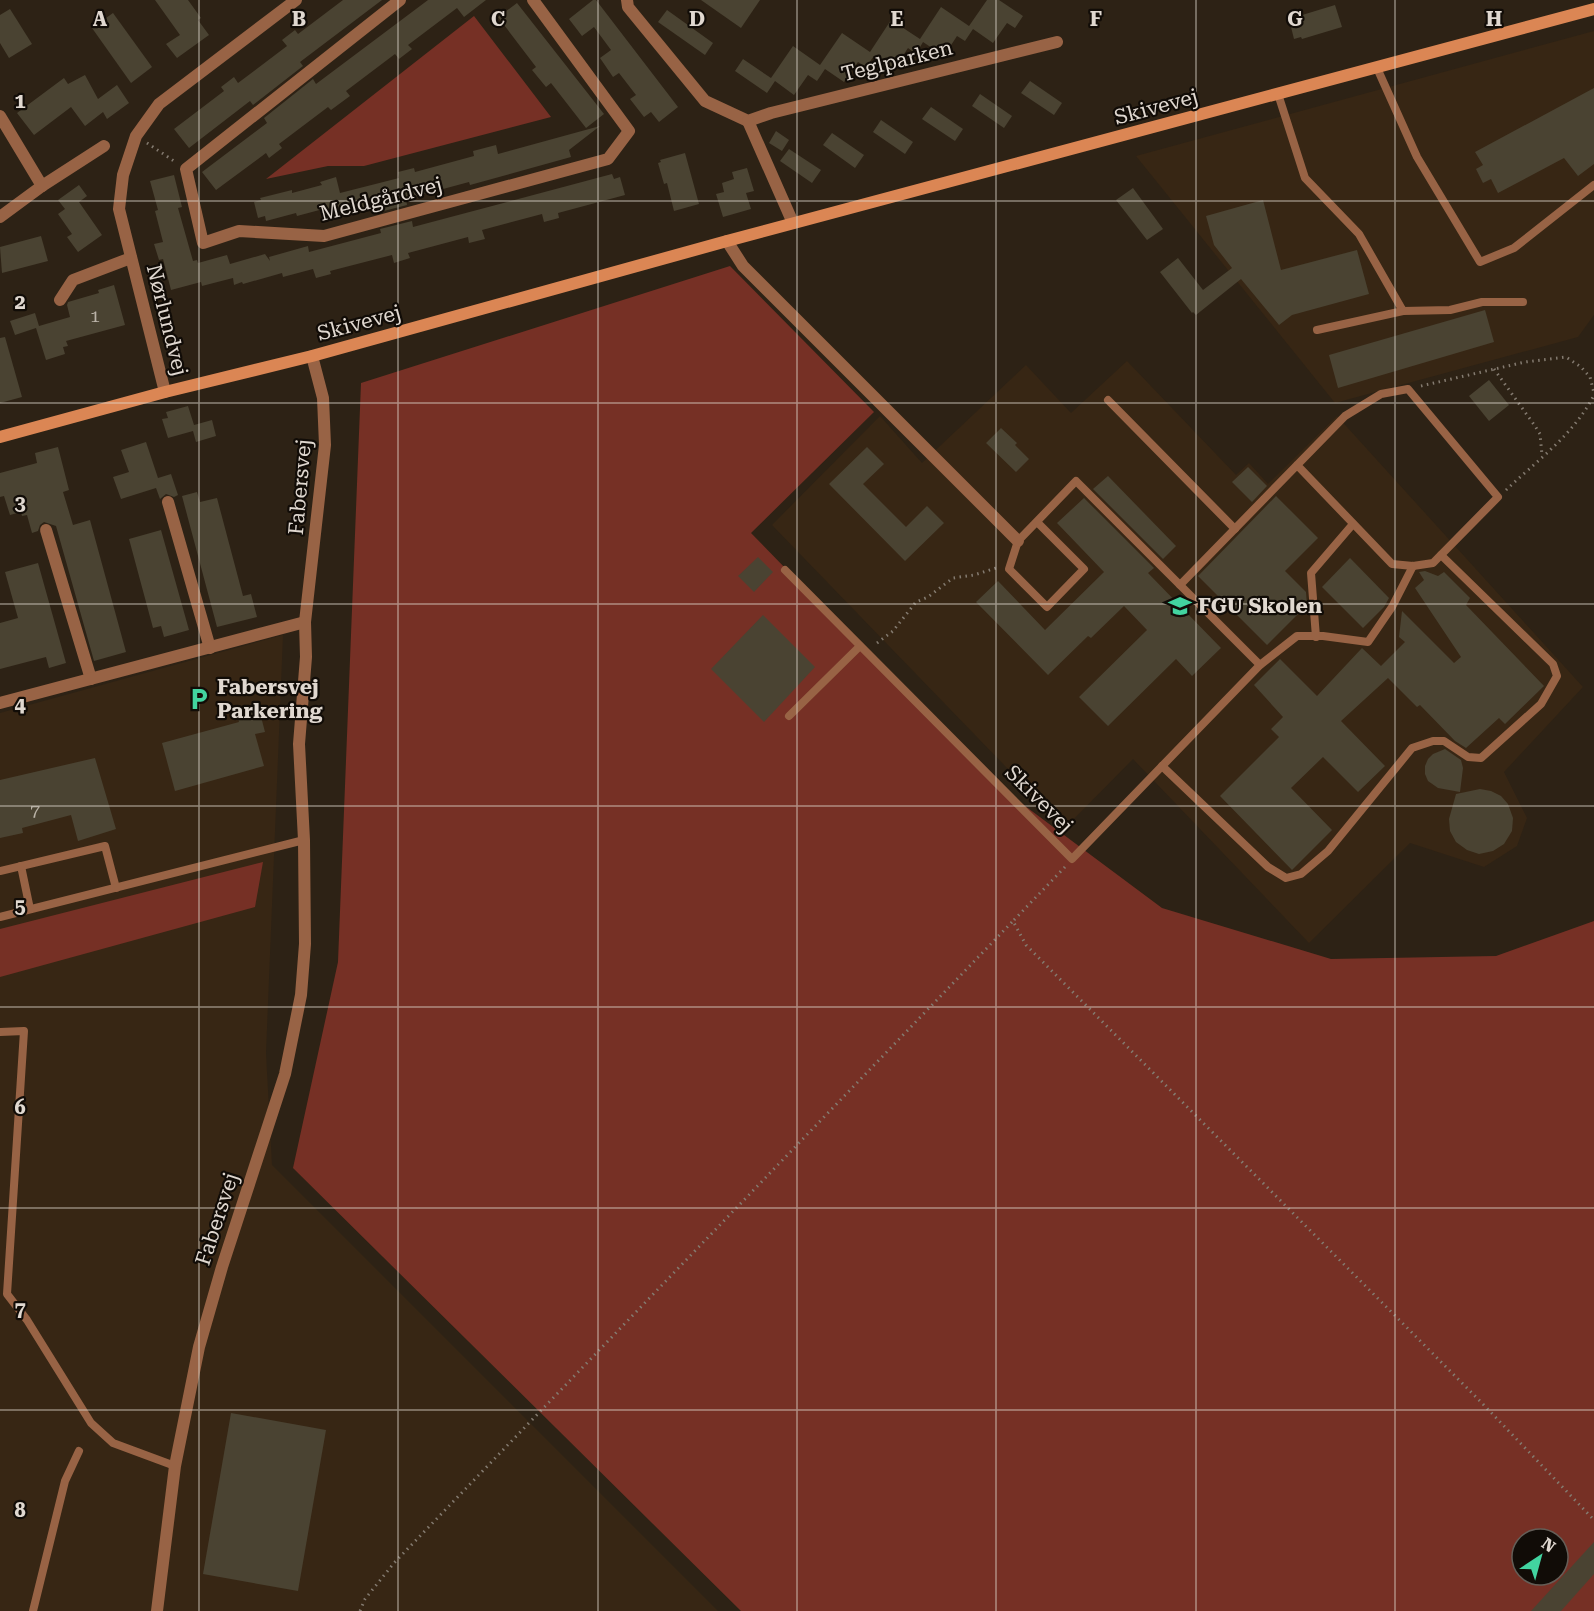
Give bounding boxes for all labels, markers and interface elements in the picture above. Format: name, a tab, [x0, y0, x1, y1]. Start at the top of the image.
text: A	[93, 7, 108, 31]
text: B	[292, 7, 306, 31]
text: C	[491, 7, 505, 31]
text: D	[689, 7, 705, 31]
text: E	[891, 7, 904, 31]
text: F	[1090, 7, 1102, 31]
text: G	[1287, 7, 1303, 31]
text: H	[1486, 7, 1502, 31]
street label: Teglparken	[839, 35, 956, 86]
street label: Skivevej	[1112, 84, 1200, 130]
text: 1	[14, 89, 26, 113]
street label: Meldgårdvej	[317, 172, 445, 226]
street label: Nørlundvej	[142, 262, 192, 378]
text: 2	[14, 290, 26, 314]
street label: Skivevej	[315, 300, 403, 346]
house number: 1	[90, 305, 100, 326]
street label: Fabersvej	[284, 438, 316, 536]
text: 3	[14, 491, 26, 515]
school or university icon: FGU Skolen	[1167, 593, 1193, 619]
place label: FGU Skolen	[1198, 594, 1322, 618]
place label: Fabersvej Parkering	[217, 675, 323, 723]
parking icon: Fabersvej Parkering	[186, 686, 212, 712]
text: 4	[14, 693, 26, 717]
street label: Skivevej	[1000, 760, 1078, 838]
house number: 7	[30, 800, 40, 821]
text: 5	[14, 894, 26, 918]
text: 6	[14, 1095, 26, 1119]
street label: Fabersvej	[191, 1170, 243, 1268]
text: 7	[14, 1297, 26, 1321]
text: 8	[14, 1498, 26, 1522]
north arrow	[1510, 1527, 1570, 1587]
text: N	[1538, 1534, 1559, 1557]

